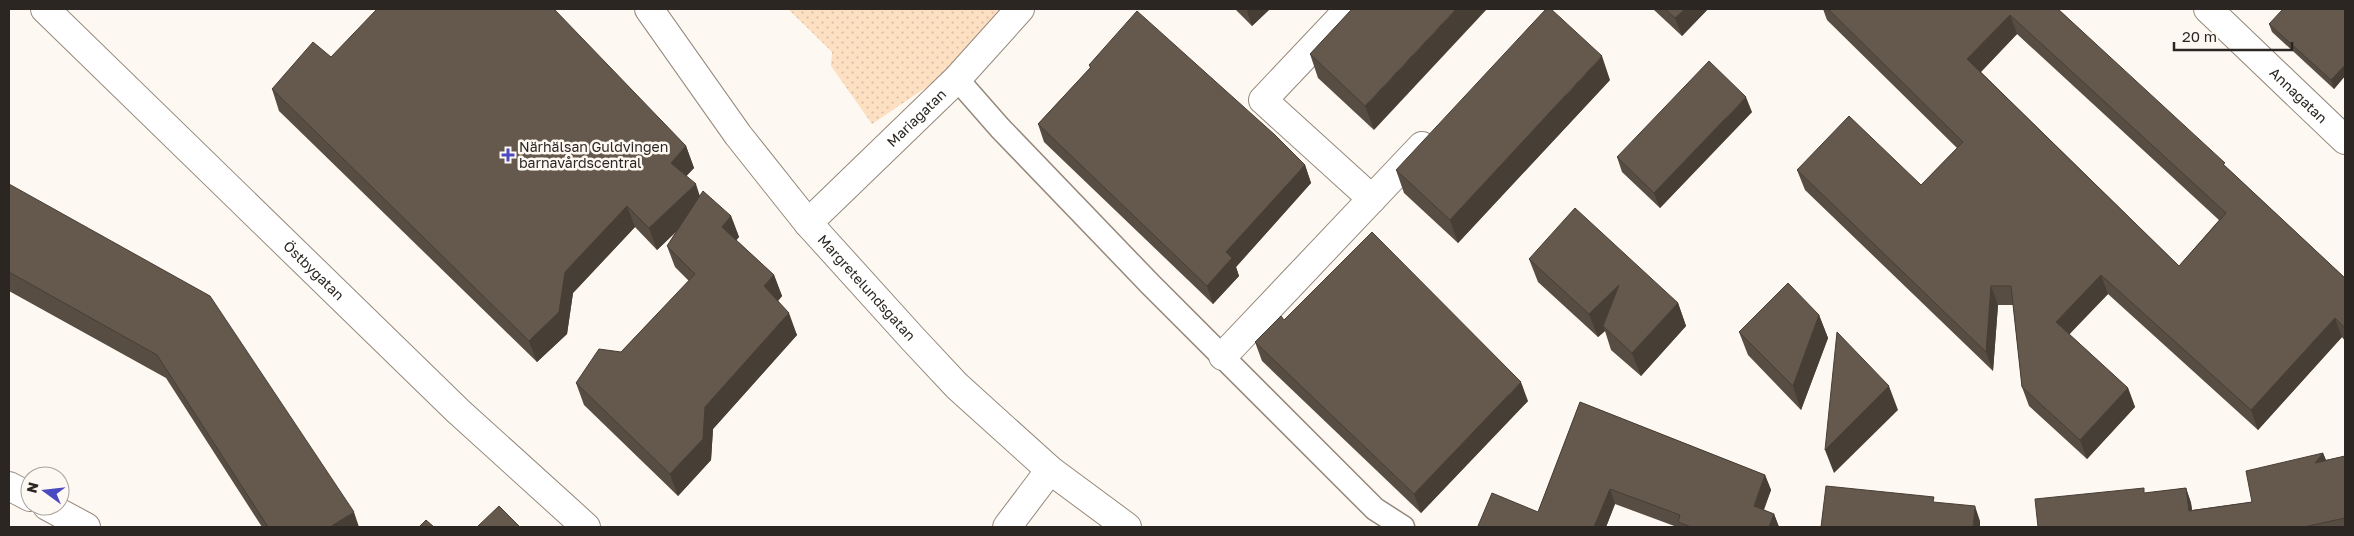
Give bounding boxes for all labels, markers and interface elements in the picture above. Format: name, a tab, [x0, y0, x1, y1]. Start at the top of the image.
scale bar	[2174, 20, 2292, 52]
text: 20 m	[2182, 27, 2217, 45]
street label: Annagatan	[2266, 64, 2331, 126]
street label: Mariagatan	[883, 85, 949, 150]
place label: Närhälsan Guldvingen barnavårdscentral	[519, 138, 668, 171]
marker: Närhälsan Guldvingen barnavårdscentral	[501, 148, 515, 162]
street label: Margretelundsgatan	[815, 231, 919, 344]
street label: Östbygatan	[280, 237, 348, 303]
north arrow	[20, 466, 70, 516]
text: N	[22, 480, 42, 495]

